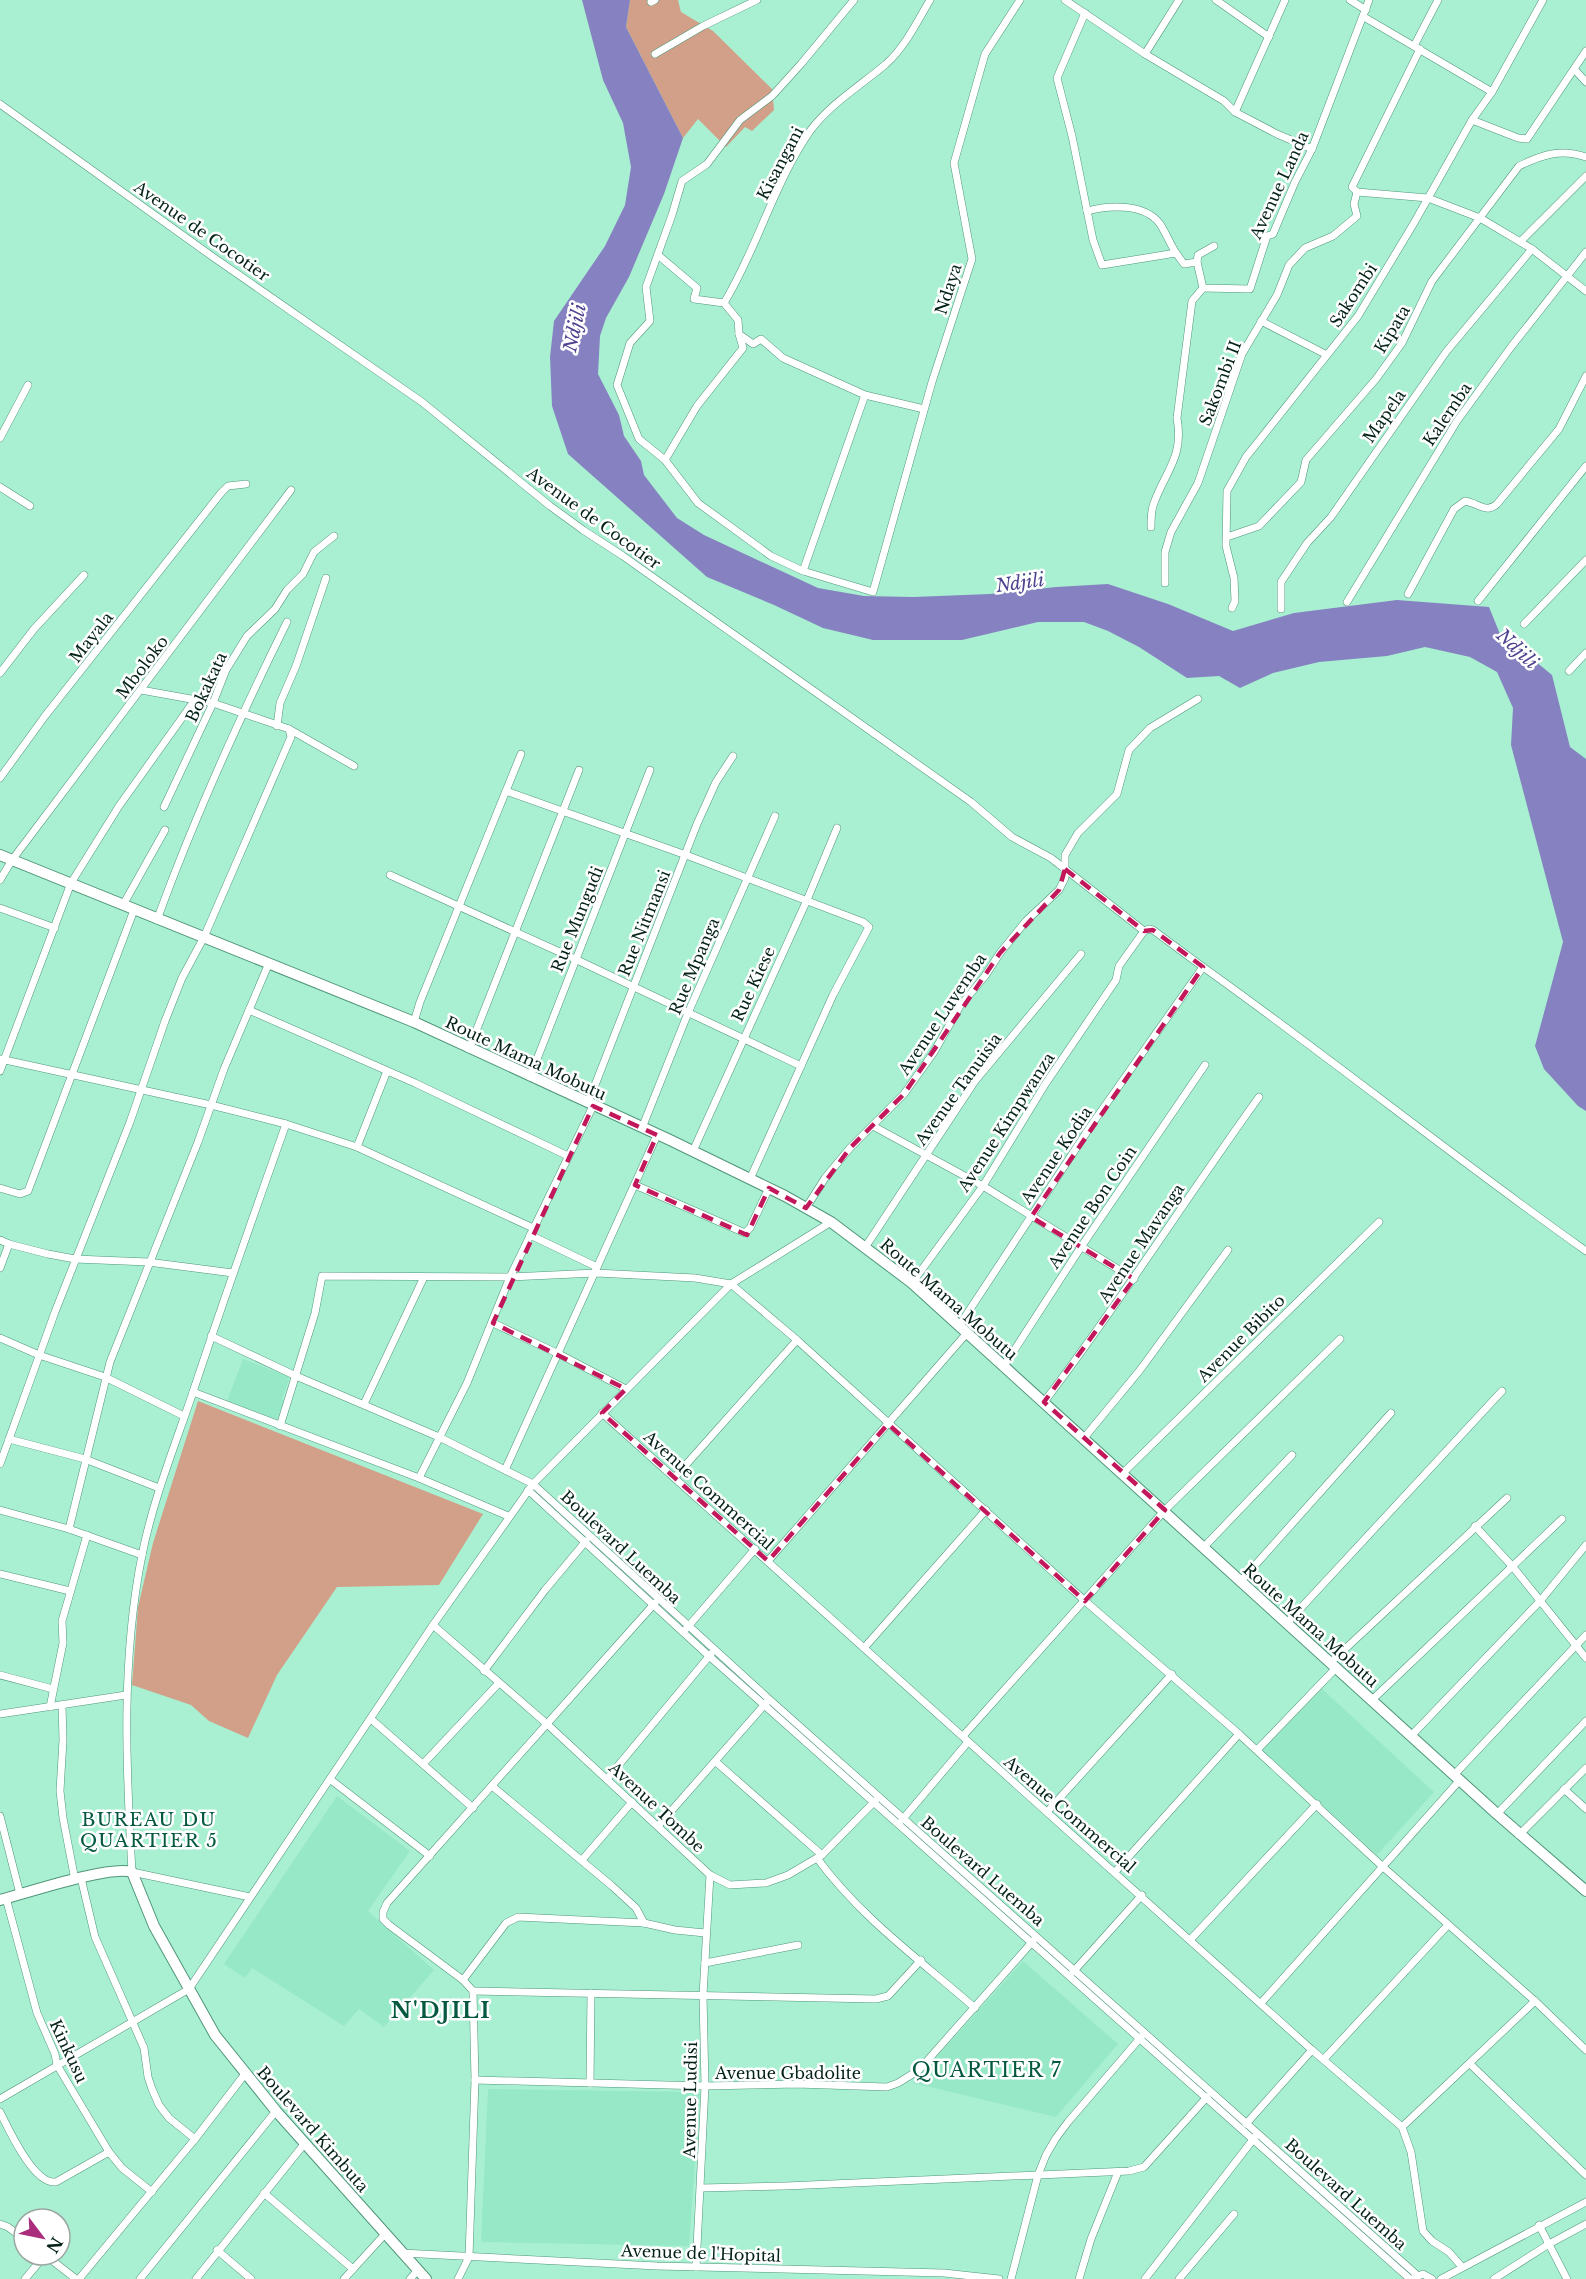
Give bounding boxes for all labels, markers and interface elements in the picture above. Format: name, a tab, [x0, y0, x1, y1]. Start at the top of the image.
street label: Kisangani	[752, 123, 808, 203]
street label: Avenue Landa	[1245, 128, 1313, 243]
street label: Avenue de Cocotier	[130, 176, 274, 285]
street label: Sakombi	[1325, 259, 1381, 331]
street label: Ndaya	[930, 261, 966, 317]
water label: Ndjili	[559, 301, 591, 355]
street label: Kipata	[1370, 301, 1414, 357]
street label: Sakombi II	[1195, 337, 1245, 429]
street label: Kalemba	[1419, 378, 1476, 450]
street label: Mapela	[1358, 385, 1410, 446]
street label: Avenue de Cocotier	[522, 462, 665, 574]
water label: Ndjili	[993, 569, 1046, 597]
street label: Mayala	[65, 608, 117, 666]
water label: Ndjili	[1491, 624, 1543, 674]
street label: Mboloko	[112, 632, 172, 702]
street label: Bokakata	[181, 649, 231, 725]
street label: Rue Mungudi	[547, 863, 608, 975]
street label: Rue Nitmansi	[614, 867, 675, 979]
street label: Rue Mpanga	[665, 914, 723, 1018]
street label: Rue Kiese	[727, 943, 779, 1025]
street label: Avenue Luvemba	[893, 949, 990, 1080]
street label: Route Mama Mobutu	[442, 1012, 610, 1104]
street label: Avenue Tanuisia	[910, 1029, 1006, 1150]
street label: Avenue Kimpwanza	[953, 1048, 1059, 1196]
street label: Avenue Kodia	[1016, 1102, 1096, 1208]
street label: Avenue Bon Coin	[1043, 1142, 1140, 1273]
street label: Avenue Mavanga	[1093, 1180, 1188, 1307]
street label: Route Mama Mobutu	[876, 1234, 1022, 1364]
street label: Avenue Bibito	[1192, 1290, 1289, 1387]
street label: Avenue Commercial	[639, 1426, 778, 1554]
street label: Boulevard Luemba	[557, 1486, 685, 1608]
street label: Route Mama Mobutu	[1239, 1559, 1383, 1691]
street label: Avenue Commercial	[999, 1751, 1140, 1877]
street label: Avenue Tombe	[604, 1757, 709, 1856]
district label: BUREAU DU QUARTIER 5	[80, 1809, 218, 1852]
street label: Boulevard Luemba	[917, 1812, 1049, 1930]
district label: N'DJILI	[391, 1997, 491, 2024]
street label: Kinkusu	[46, 2016, 92, 2086]
street label: Avenue Ludisi	[679, 2041, 701, 2160]
district label: QUARTIER 7	[912, 2058, 1062, 2082]
street label: Boulevard Kimbuta	[253, 2062, 373, 2196]
street label: Avenue Gbadolite	[714, 2063, 861, 2083]
street label: Boulevard Luemba	[1281, 2134, 1411, 2254]
north arrow	[12, 2207, 72, 2267]
text: N	[42, 2233, 67, 2257]
street label: Avenue de l'Hopital	[620, 2240, 781, 2266]

